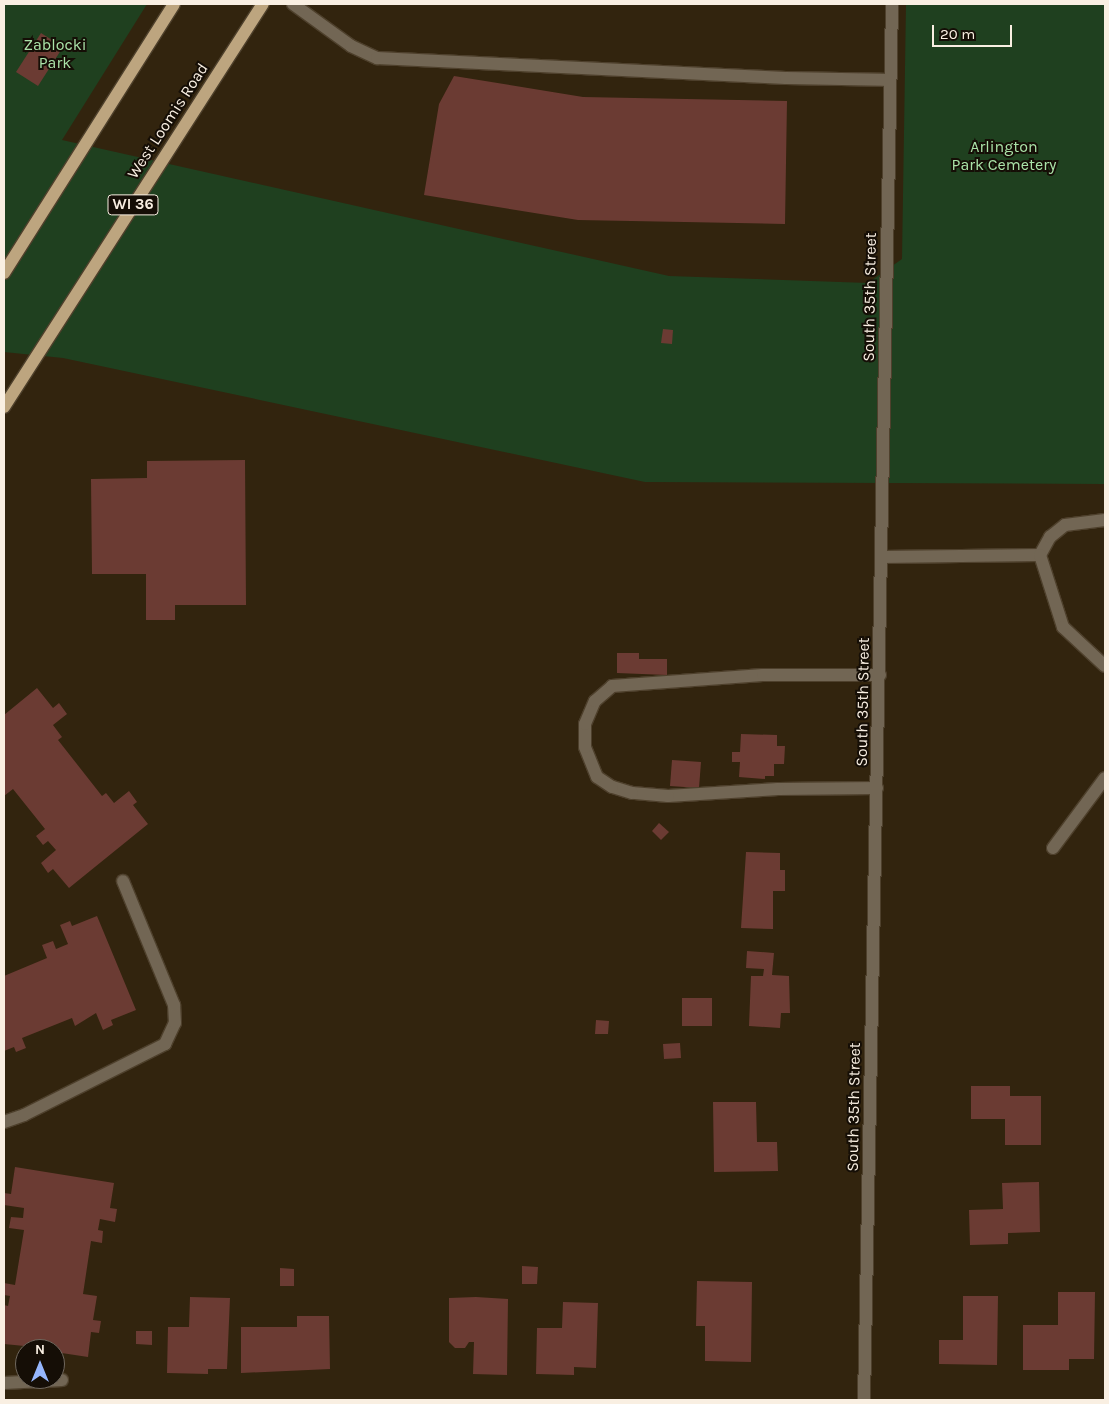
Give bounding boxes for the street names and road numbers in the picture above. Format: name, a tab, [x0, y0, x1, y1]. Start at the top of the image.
street label: West Loomis Road	[123, 60, 213, 182]
road number: WI 36	[107, 192, 159, 218]
street label: South 35th Street	[859, 232, 881, 362]
street label: South 35th Street	[852, 637, 874, 767]
street label: South 35th Street	[843, 1042, 865, 1172]

